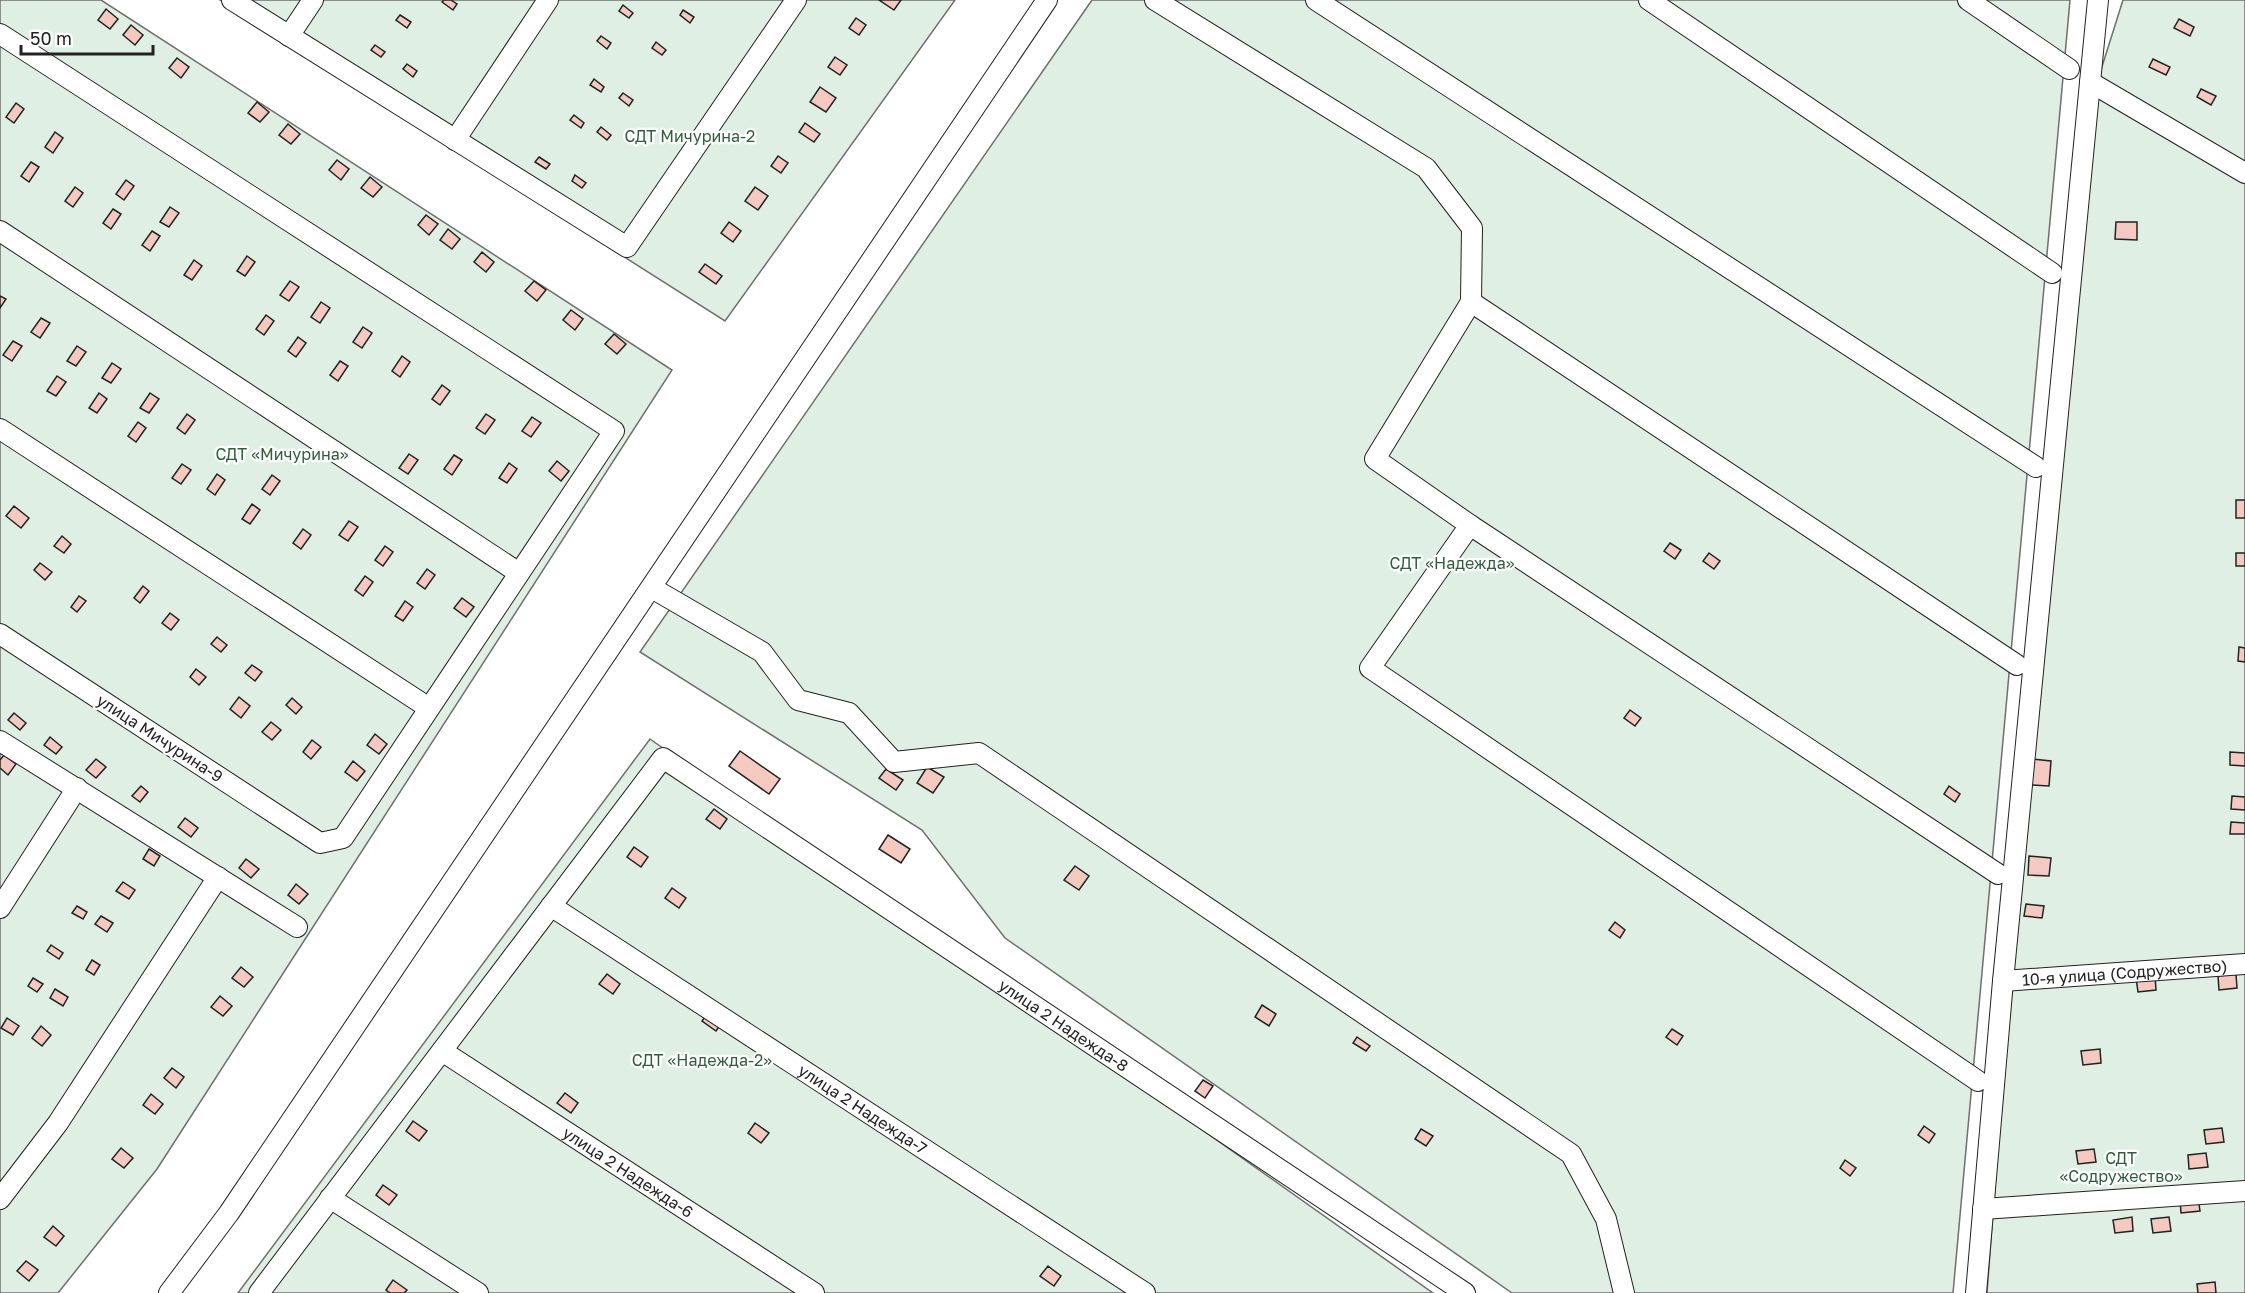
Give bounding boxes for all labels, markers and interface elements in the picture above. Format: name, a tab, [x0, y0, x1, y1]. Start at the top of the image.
scale bar	[21, 18, 153, 56]
text: 50 m	[30, 27, 72, 49]
park label: СДТ Мичурина-2	[625, 126, 755, 146]
park label: СДТ «Мичурина»	[215, 444, 349, 464]
park label: СДТ «Надежда»	[1390, 553, 1515, 573]
street label: улица Мичурина-9	[93, 690, 227, 786]
street label: 10-я улица (Содружество)	[2021, 955, 2228, 990]
street label: улица 2 Надежда-8	[995, 975, 1132, 1076]
park label: СДТ «Надежда-2»	[632, 1050, 772, 1070]
street label: улица 2 Надежда-7	[795, 1060, 931, 1158]
street label: улица 2 Надежда-6	[559, 1122, 697, 1222]
park label: СДТ «Содружество»	[2059, 1148, 2183, 1186]

